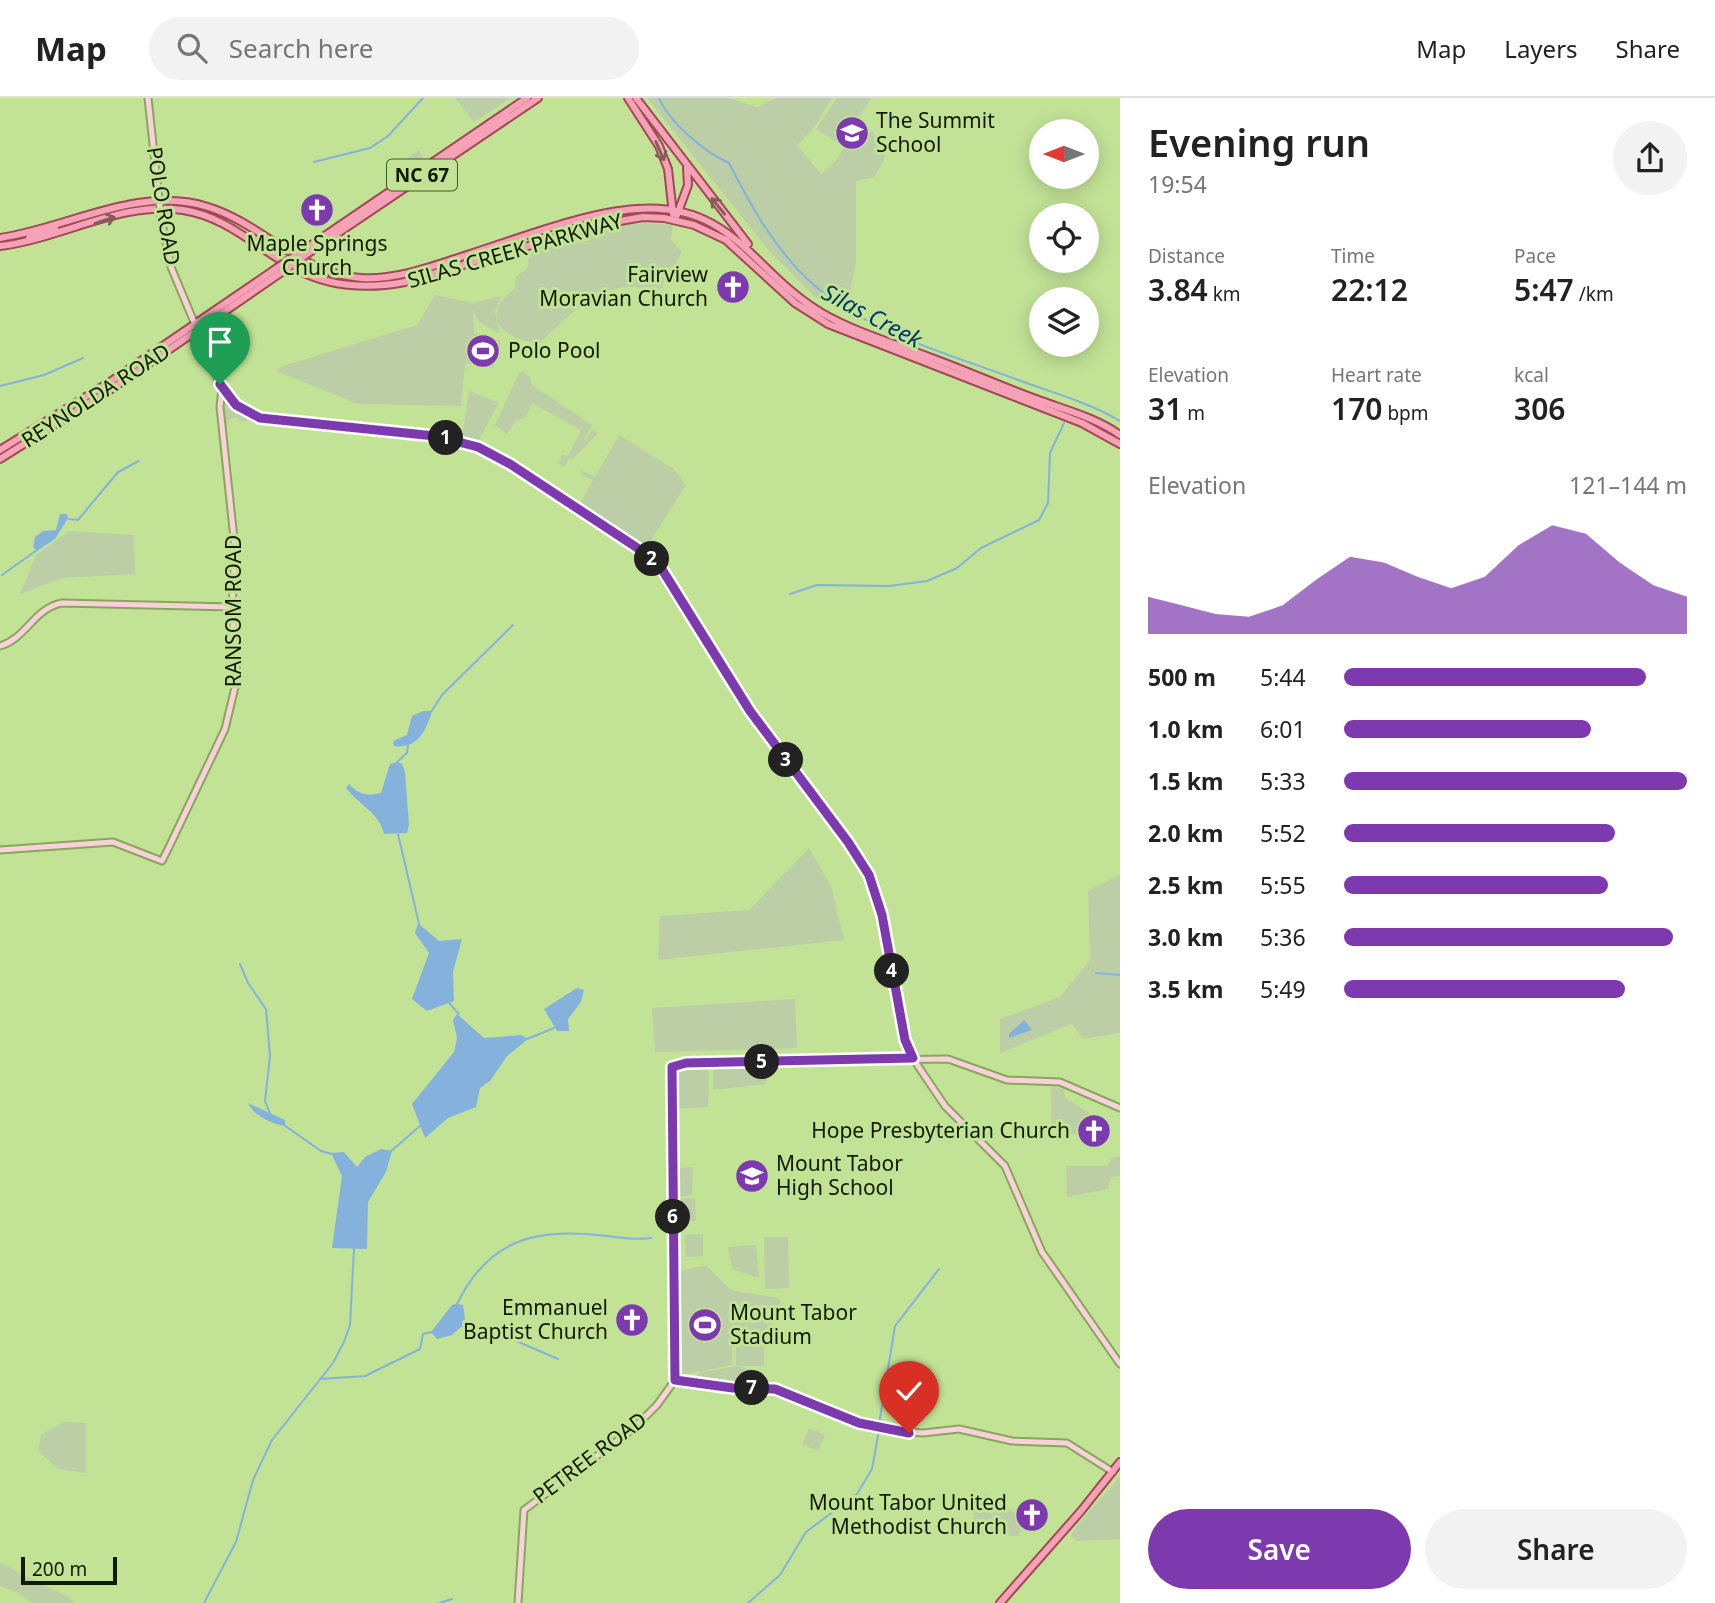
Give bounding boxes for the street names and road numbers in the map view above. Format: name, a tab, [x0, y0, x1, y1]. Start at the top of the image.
street label: POLO ROAD	[141, 145, 187, 267]
road number: NC 67	[387, 159, 457, 190]
street label: SILAS CREEK PARKWAY	[404, 206, 625, 294]
street label: REYNOLDA ROAD	[16, 337, 175, 454]
street label: RANSOM ROAD	[219, 535, 247, 687]
street label: PETREE ROAD	[527, 1405, 652, 1509]

